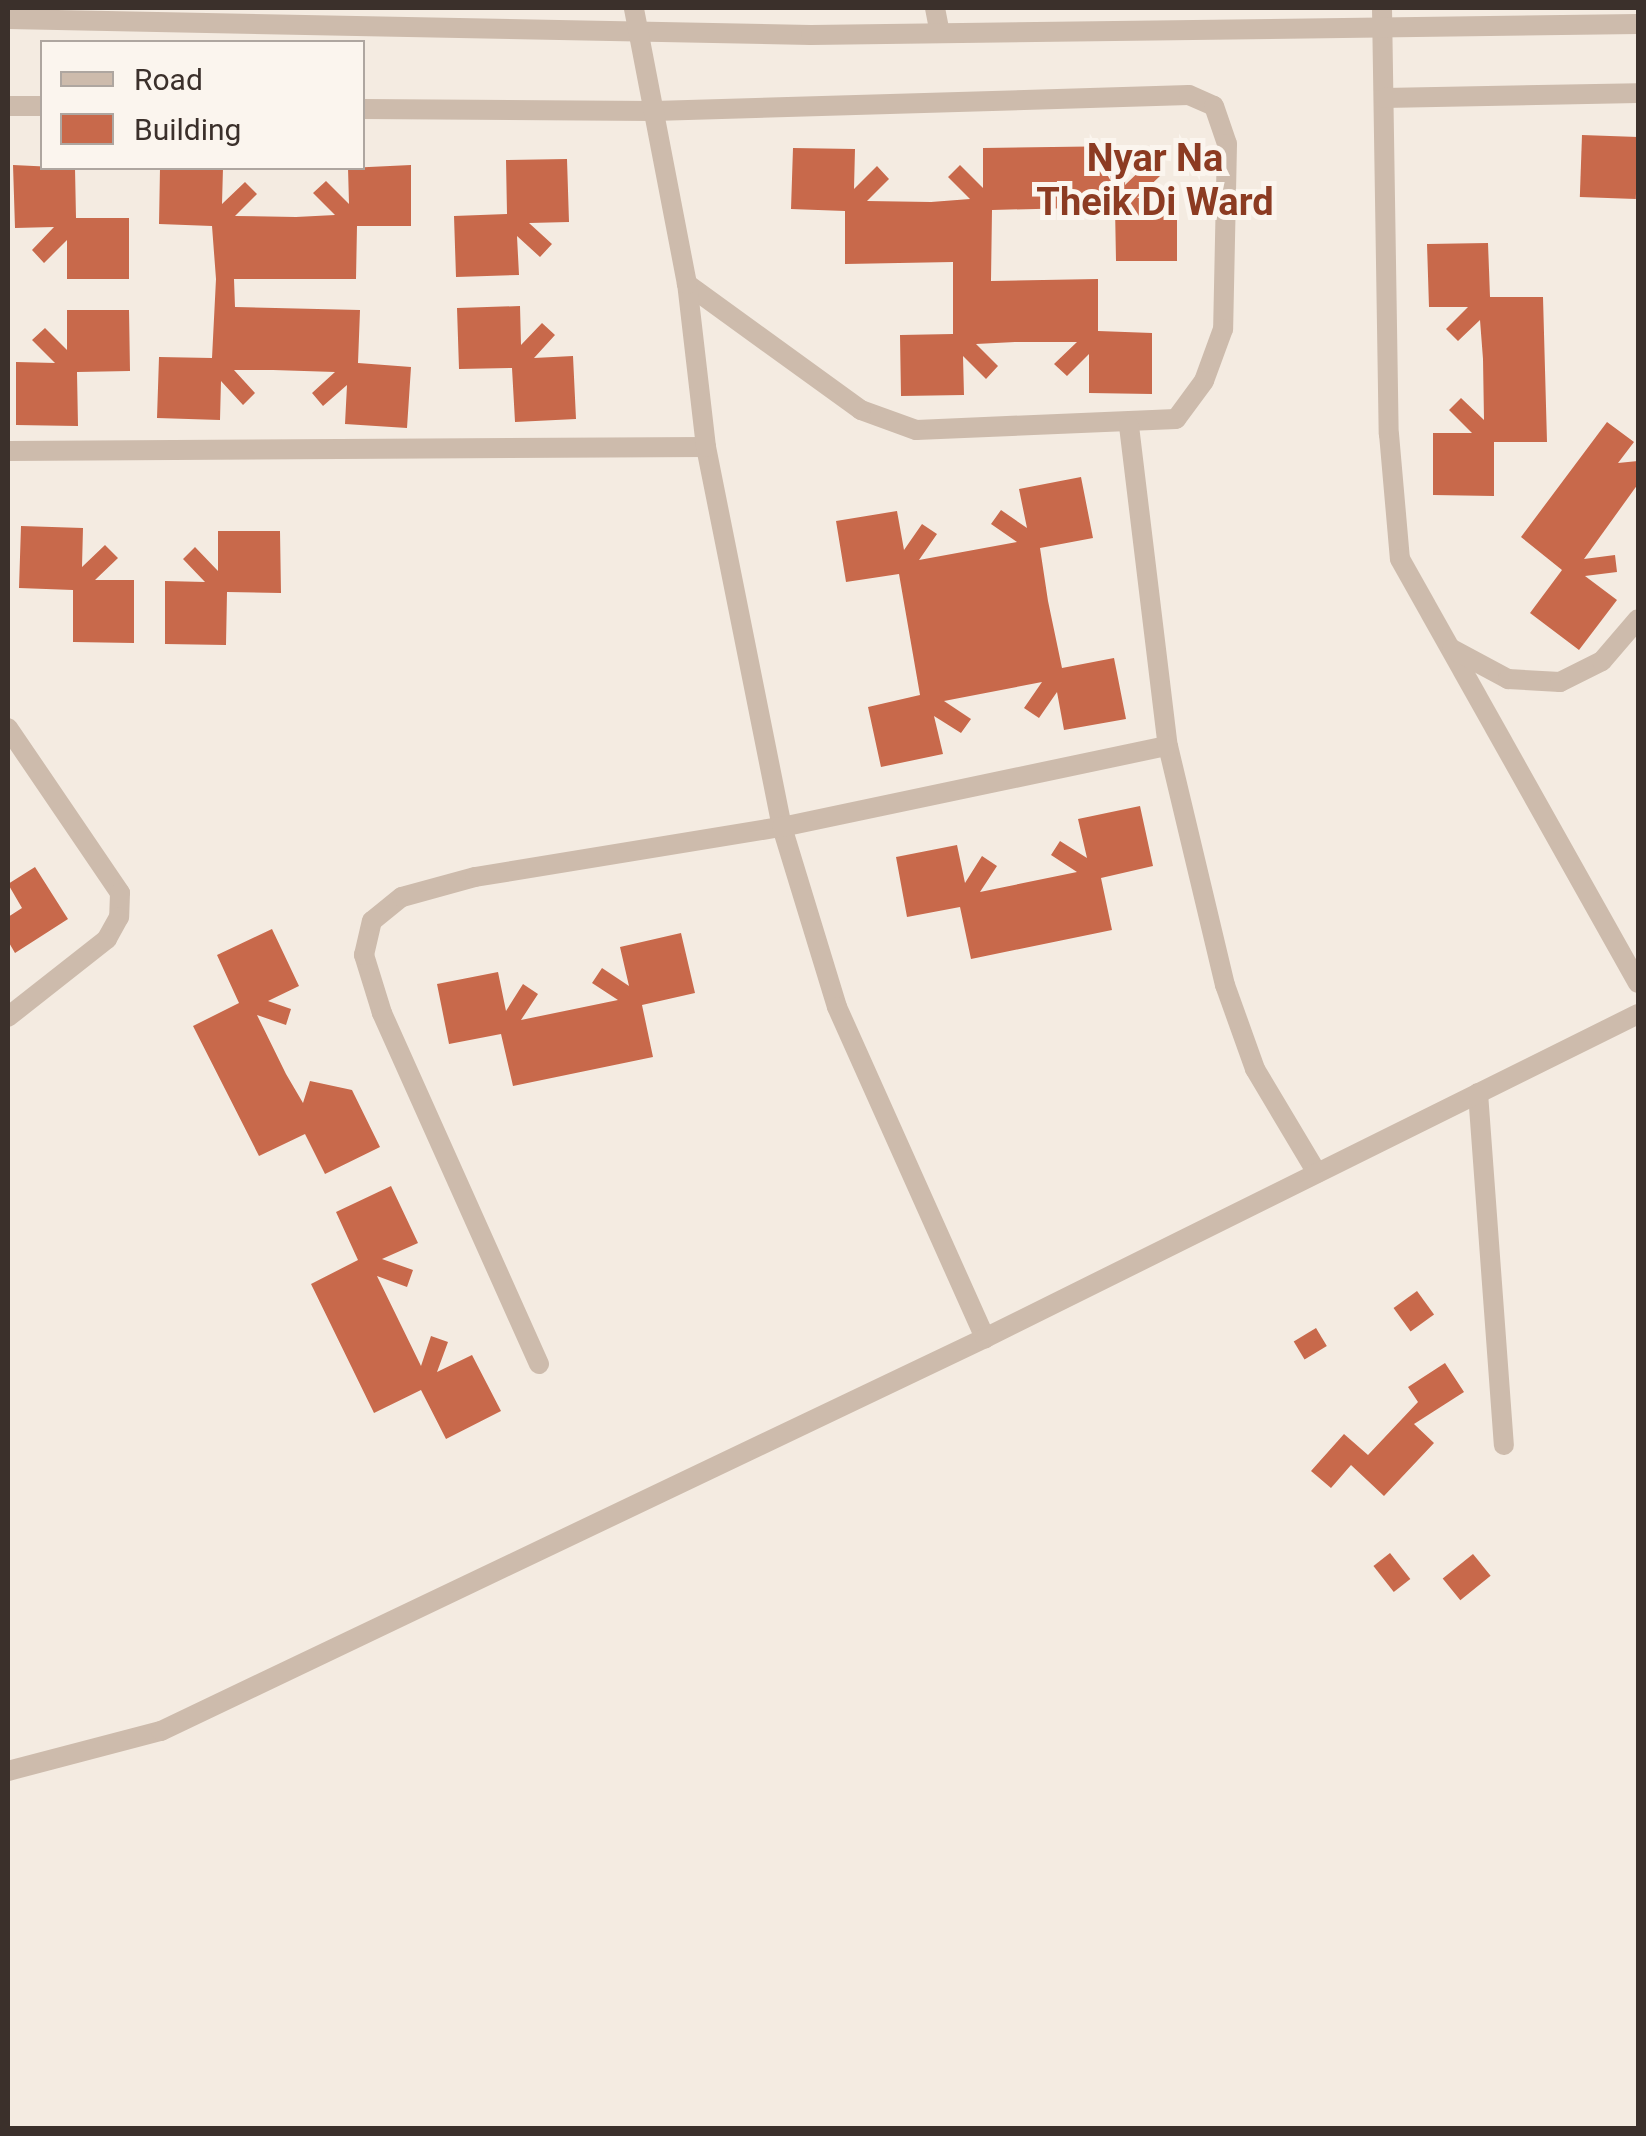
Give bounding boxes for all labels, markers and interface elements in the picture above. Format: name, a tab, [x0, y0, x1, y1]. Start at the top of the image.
legend	[40, 40, 365, 170]
text: Road	[134, 62, 203, 97]
text: Building	[134, 112, 241, 147]
district label: Nyar Na Theik Di Ward	[1036, 136, 1274, 225]

